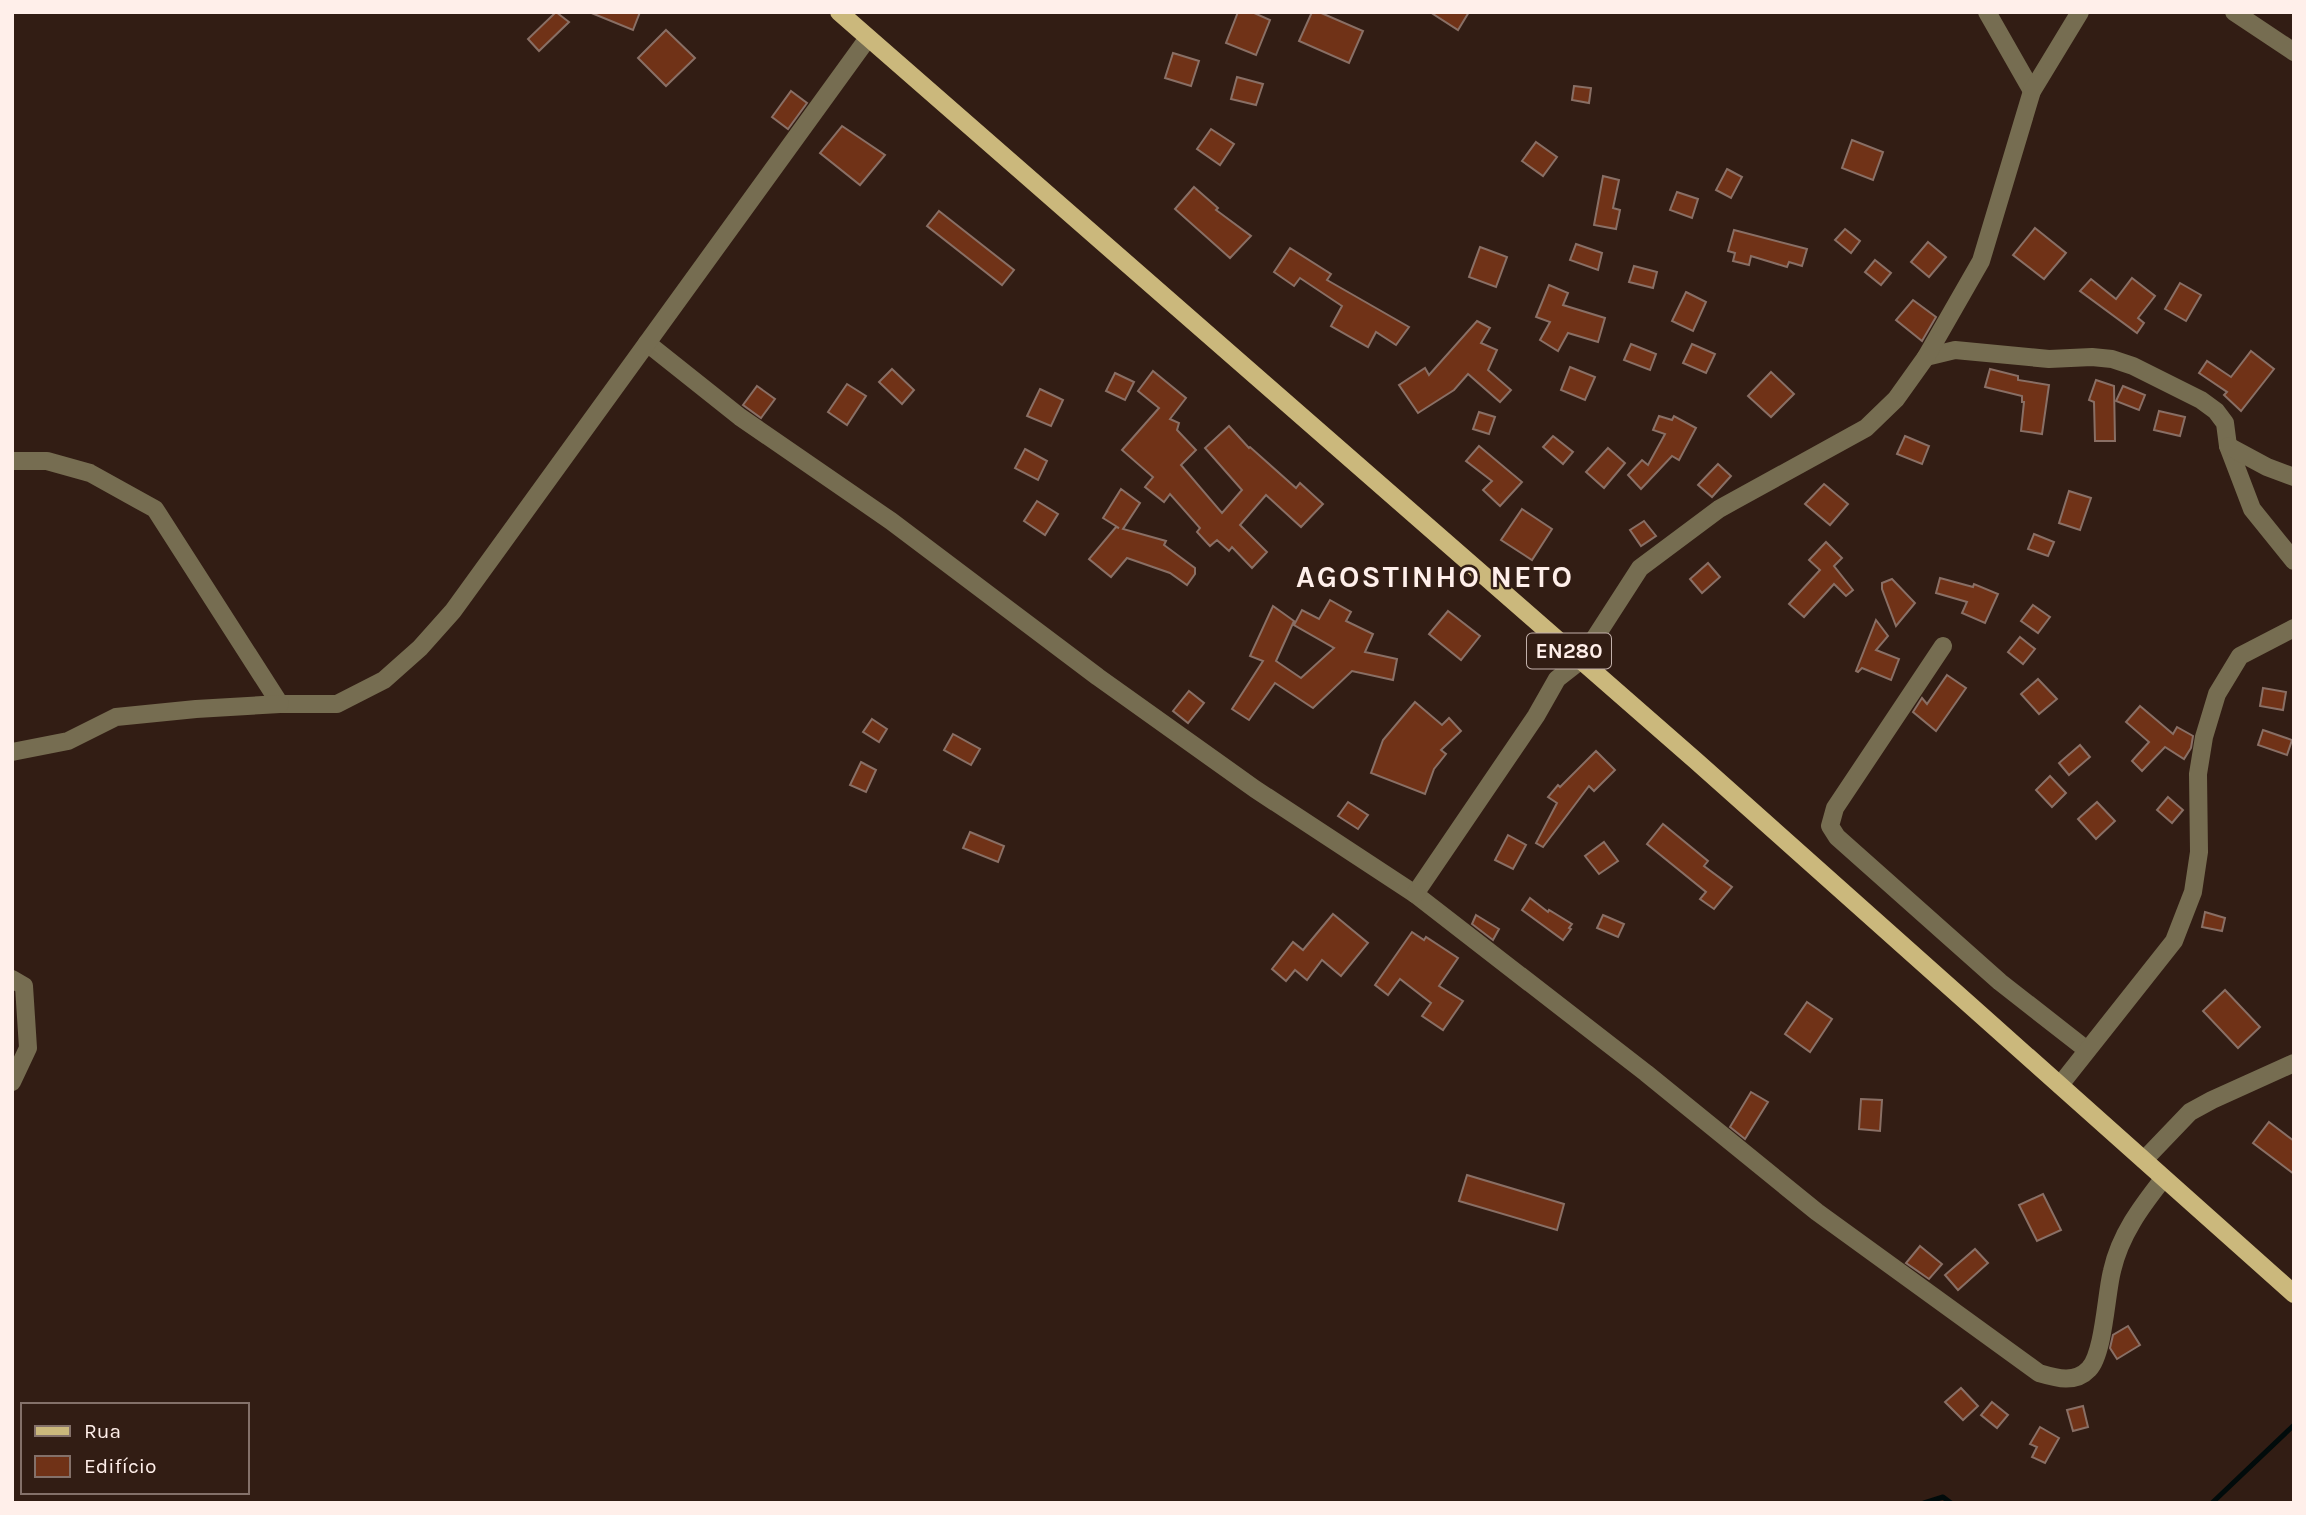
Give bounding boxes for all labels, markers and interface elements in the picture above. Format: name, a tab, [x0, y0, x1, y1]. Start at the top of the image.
district label: AGOSTINHO NETO	[1296, 559, 1574, 595]
road number: EN280	[1527, 634, 1611, 668]
legend	[21, 1403, 248, 1494]
text: Rua	[84, 1419, 121, 1443]
text: Edifício	[84, 1454, 157, 1478]

